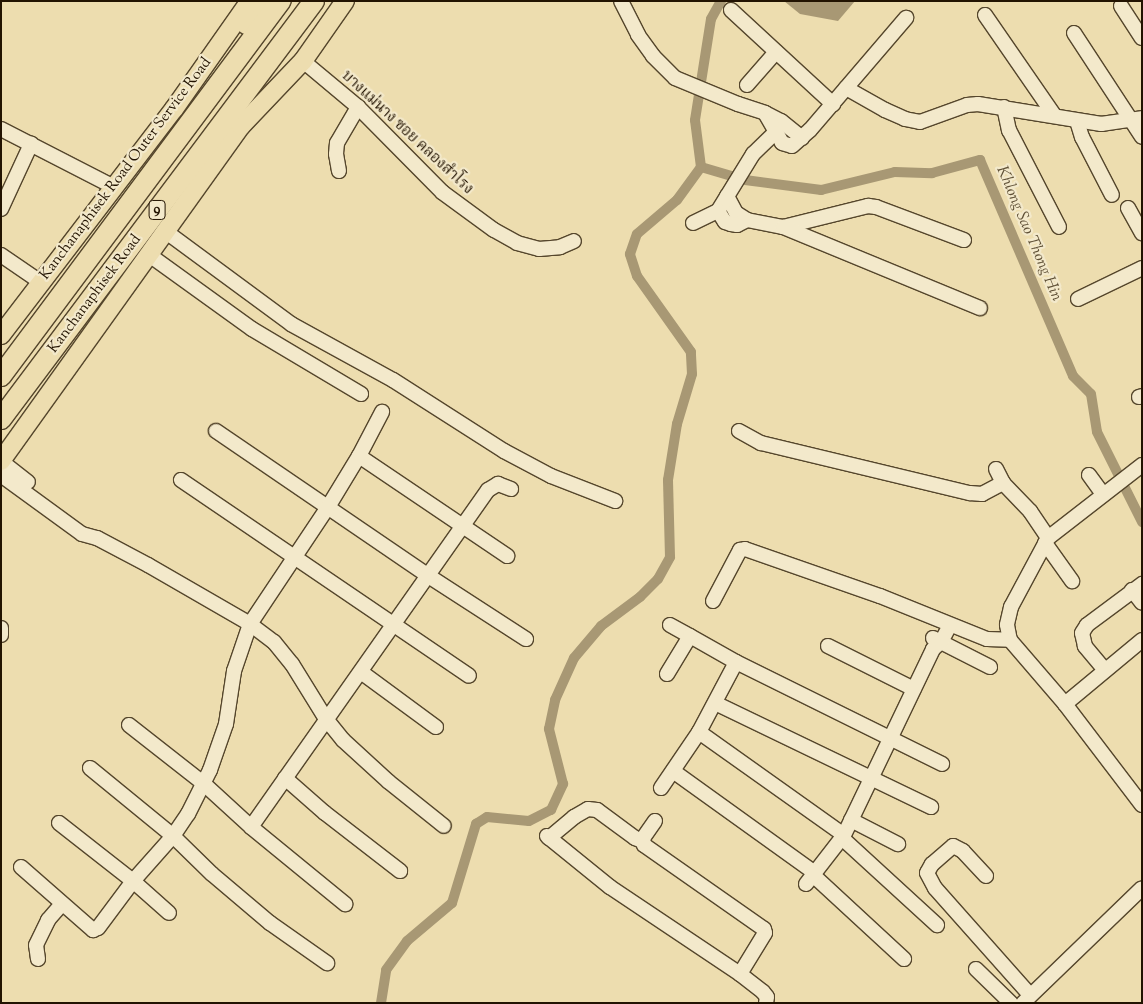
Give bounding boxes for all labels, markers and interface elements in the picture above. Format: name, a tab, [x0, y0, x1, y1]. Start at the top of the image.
street label: Kanchanaphisek Road Outer Service Road	[36, 54, 216, 284]
street label: บางแม่นาง ซอย คลองสำโรง	[338, 67, 476, 199]
water label: Khlong Sao Thong Hin	[991, 164, 1065, 304]
road number: 9	[148, 198, 166, 222]
street label: Kanchanaphisek Road	[45, 231, 145, 357]

